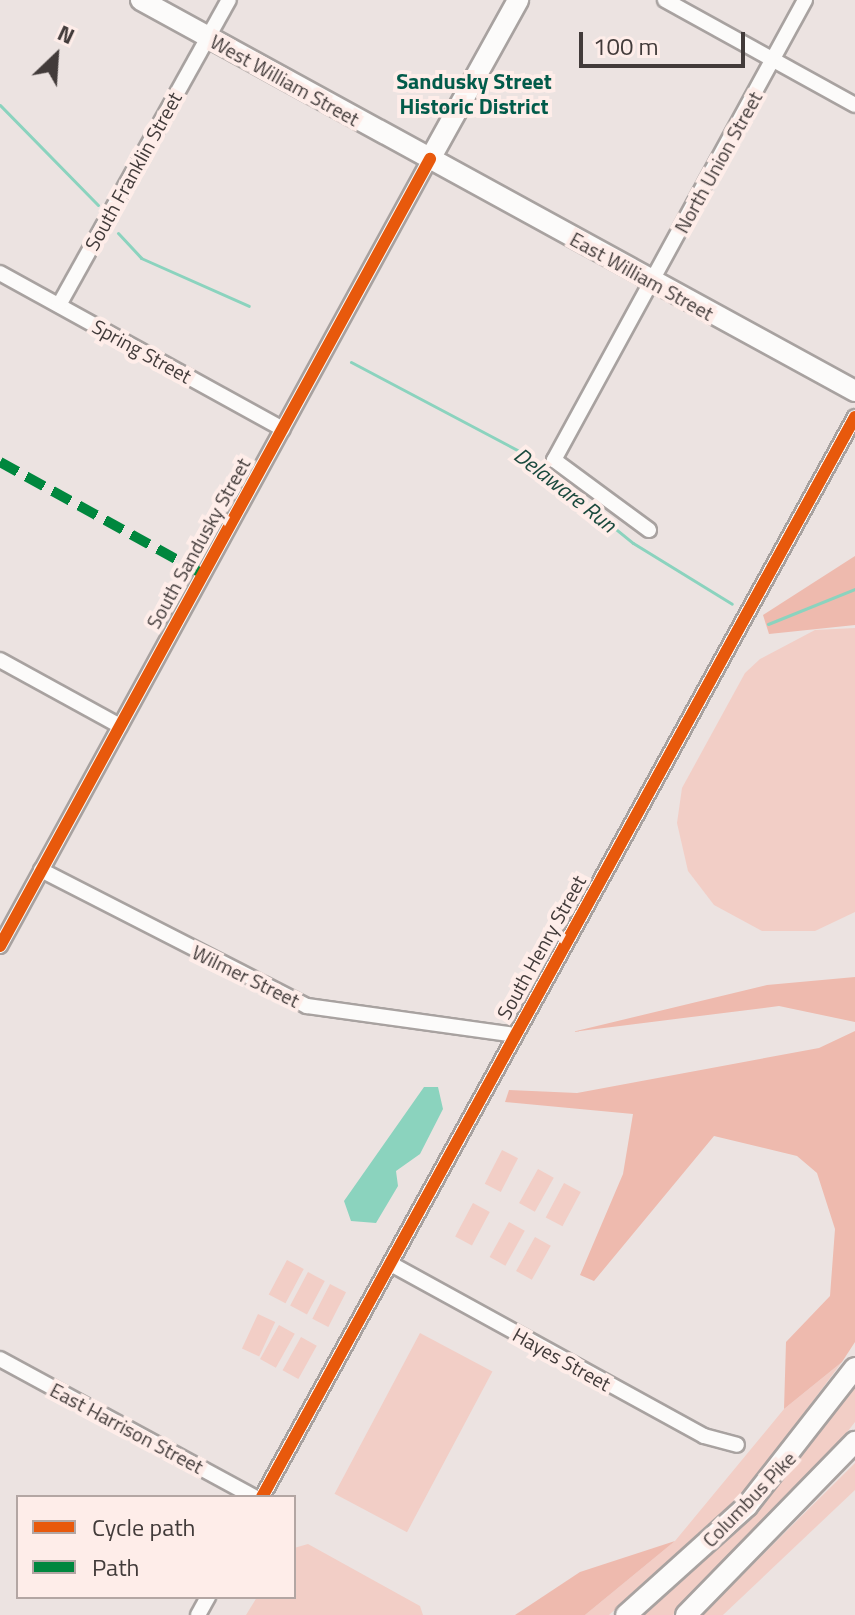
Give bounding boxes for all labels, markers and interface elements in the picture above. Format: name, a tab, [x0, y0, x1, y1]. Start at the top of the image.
north arrow	[16, 16, 96, 96]
text: N	[52, 16, 80, 53]
scale bar	[583, 16, 749, 66]
text: 100 m	[593, 28, 659, 64]
street label: West William Street	[206, 29, 364, 131]
district label: Sandusky Street Historic District	[396, 68, 552, 120]
street label: North Union Street	[669, 87, 767, 237]
street label: South Franklin Street	[80, 88, 186, 254]
street label: East William Street	[566, 227, 718, 325]
street label: Spring Street	[88, 314, 196, 388]
water label: Delaware Run	[509, 442, 621, 538]
street label: South Sandusky Street	[141, 453, 255, 633]
street label: South Henry Street	[491, 871, 591, 1023]
street label: Wilmer Street	[188, 940, 304, 1012]
street label: Hayes Street	[509, 1322, 615, 1396]
street label: East Harrison Street	[46, 1377, 208, 1479]
street label: Columbus Pike	[697, 1446, 801, 1552]
legend	[16, 1495, 296, 1599]
text: Cycle path	[92, 1509, 195, 1545]
text: Path	[92, 1549, 139, 1585]

